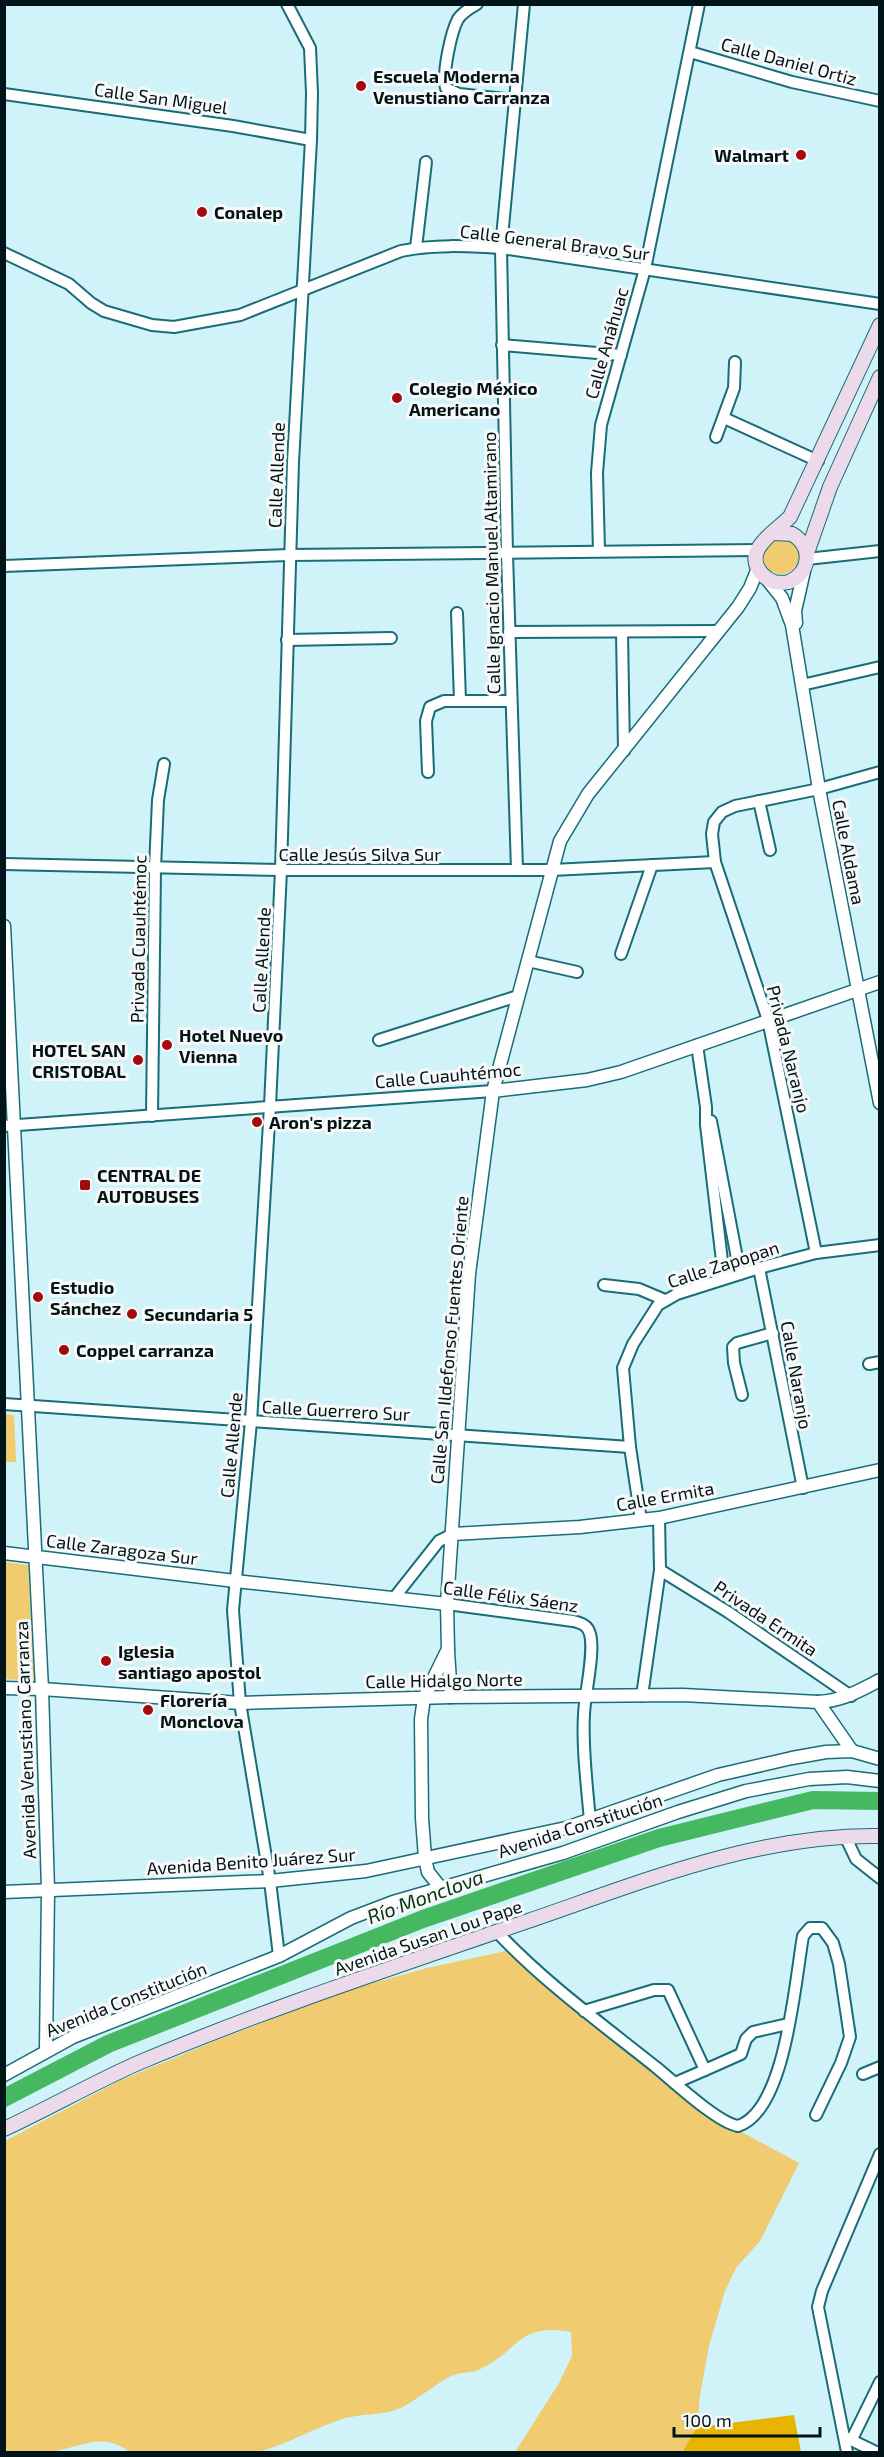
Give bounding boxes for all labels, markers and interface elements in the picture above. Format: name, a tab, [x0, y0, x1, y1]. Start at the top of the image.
street label: Calle Daniel Ortiz	[719, 32, 859, 90]
place label: Escuela Moderna Venustiano Carranza	[373, 65, 550, 108]
street label: Calle San Miguel	[93, 78, 230, 118]
marker: Escuela Moderna Venustiano Carranza	[354, 79, 368, 93]
place label: Walmart	[714, 144, 790, 166]
marker: Walmart	[794, 148, 808, 162]
place label: Conalep	[214, 201, 283, 223]
marker: Conalep	[195, 205, 209, 219]
street label: Calle General Bravo Sur	[459, 219, 651, 265]
street label: Calle Anáhuac	[580, 285, 632, 401]
place label: Colegio México Americano	[409, 377, 538, 420]
marker: Colegio México Americano	[390, 391, 404, 405]
street label: Calle Allende	[263, 422, 289, 528]
street label: Calle Ignacio Manuel Altamirano	[478, 431, 504, 695]
street label: Calle Aldama	[828, 798, 870, 906]
street label: Calle Jesús Silva Sur	[279, 843, 441, 865]
street label: Privada Cuauhtémoc	[126, 854, 150, 1023]
street label: Calle Allende	[247, 906, 275, 1014]
street label: Privada Naranjo	[763, 983, 815, 1115]
place label: Hotel Nuevo Vienna	[179, 1024, 283, 1067]
marker: Hotel Nuevo Vienna	[160, 1038, 174, 1052]
place label: HOTEL SAN CRISTOBAL	[32, 1039, 126, 1082]
marker: HOTEL SAN CRISTOBAL	[131, 1053, 145, 1067]
street label: Calle Cuauhtémoc	[374, 1058, 522, 1092]
place label: Aron's pizza	[269, 1111, 372, 1133]
marker: Aron's pizza	[250, 1115, 264, 1129]
place label: CENTRAL DE AUTOBUSES	[97, 1164, 201, 1207]
marker: CENTRAL DE AUTOBUSES	[78, 1178, 92, 1192]
street label: Calle San Ildefonso Fuentes Oriente	[425, 1195, 473, 1485]
street label: Calle Zapopan	[664, 1236, 782, 1292]
place label: Estudio Sánchez	[50, 1276, 121, 1319]
marker: Estudio Sánchez	[31, 1290, 45, 1304]
place label: Secundaria 5	[144, 1303, 253, 1325]
marker: Secundaria 5	[125, 1307, 139, 1321]
street label: Calle Naranjo	[777, 1319, 817, 1431]
place label: Coppel carranza	[76, 1339, 214, 1361]
marker: Coppel carranza	[57, 1343, 71, 1357]
street label: Calle Allende	[215, 1391, 247, 1499]
street label: Calle Guerrero Sur	[261, 1395, 411, 1425]
street label: Calle Ermita	[614, 1477, 716, 1515]
street label: Calle Zaragoza Sur	[45, 1529, 199, 1569]
street label: Privada Ermita	[710, 1575, 822, 1661]
street label: Calle Félix Sáenz	[442, 1576, 580, 1616]
street label: Avenida Venustiano Carranza	[10, 1621, 40, 1859]
place label: Iglesia santiago apostol	[118, 1640, 261, 1683]
marker: Iglesia santiago apostol	[99, 1654, 113, 1668]
street label: Calle Hidalgo Norte	[365, 1668, 523, 1692]
place label: Florería Monclova	[160, 1689, 244, 1732]
marker: Florería Monclova	[141, 1703, 155, 1717]
street label: Avenida Constitución	[495, 1788, 665, 1862]
street label: Avenida Benito Juárez Sur	[146, 1843, 356, 1879]
water label: Río Monclova	[363, 1864, 487, 1928]
street label: Avenida Susan Lou Pape	[331, 1895, 525, 1979]
street label: Avenida Constitución	[42, 1957, 210, 2041]
scale bar	[674, 2400, 820, 2438]
text: 100 m	[683, 2409, 732, 2431]

